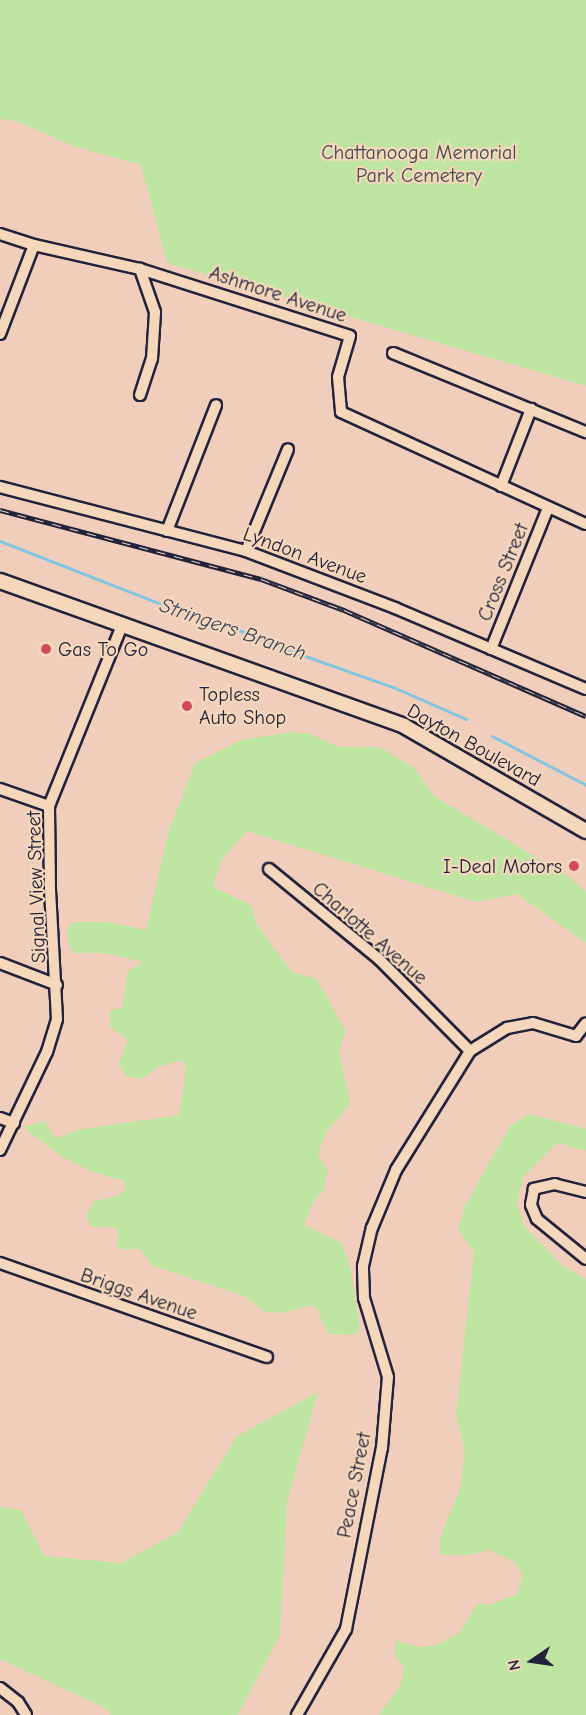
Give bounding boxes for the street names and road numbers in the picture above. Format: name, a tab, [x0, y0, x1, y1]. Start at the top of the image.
street label: Ashmore Avenue	[206, 261, 350, 327]
street label: Cross Street	[472, 519, 534, 625]
street label: Lyndon Avenue	[240, 522, 370, 588]
street label: Dayton Boulevard	[403, 698, 545, 792]
street label: Signal View Street	[21, 810, 51, 964]
street label: Charlotte Avenue	[308, 877, 432, 989]
street label: Briggs Avenue	[77, 1263, 201, 1325]
street label: Peace Street	[332, 1430, 376, 1540]

